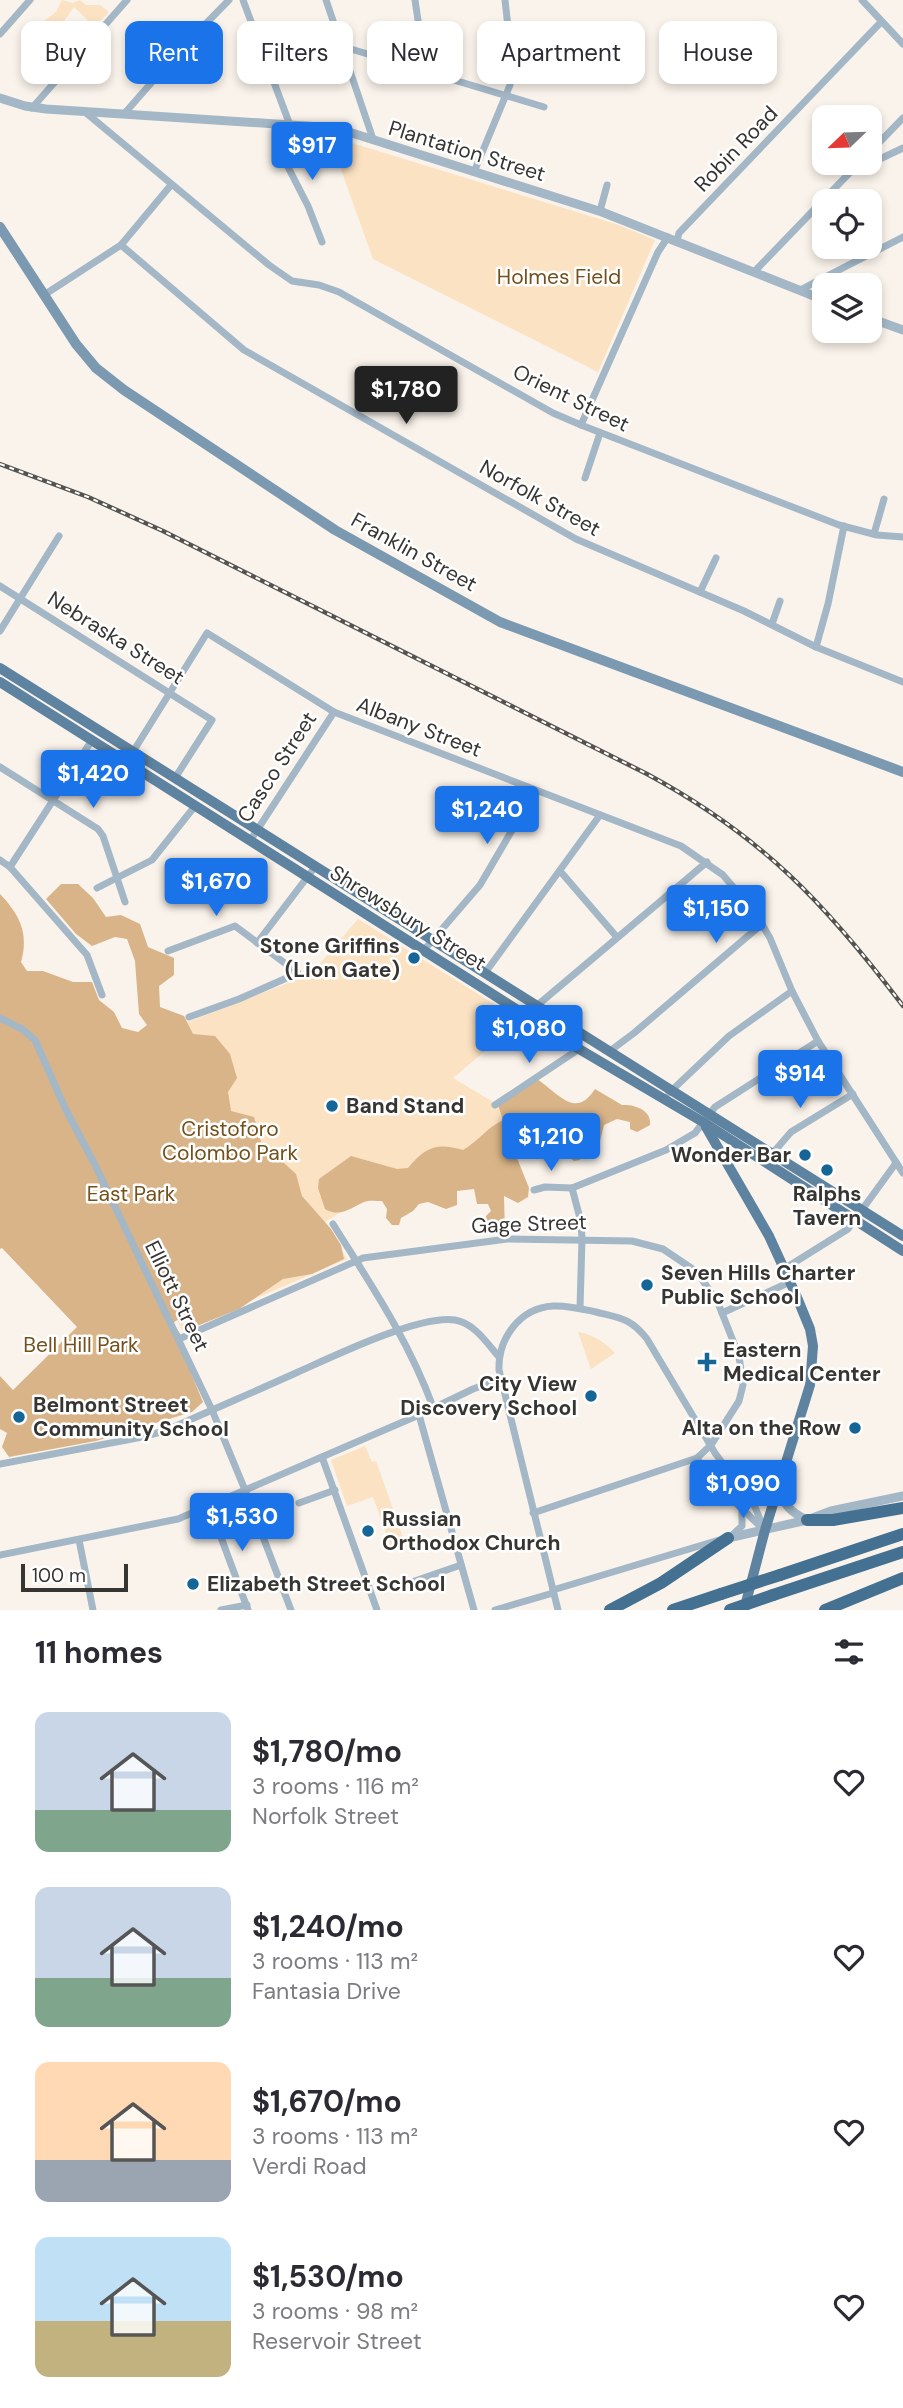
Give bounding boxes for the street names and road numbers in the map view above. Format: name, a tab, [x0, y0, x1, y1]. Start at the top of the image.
street label: Robin Road	[688, 100, 784, 198]
street label: Plantation Street	[385, 114, 549, 188]
street label: Orient Street	[508, 358, 634, 438]
street label: Norfolk Street	[474, 453, 606, 543]
street label: Franklin Street	[346, 506, 482, 598]
street label: Nebraska Street	[42, 585, 190, 691]
street label: Albany Street	[352, 690, 486, 764]
street label: Casco Street	[231, 706, 323, 828]
street label: Shrewsbury Street	[324, 859, 492, 977]
street label: Gage Street	[471, 1208, 587, 1240]
street label: Elliott Street	[138, 1236, 216, 1356]

